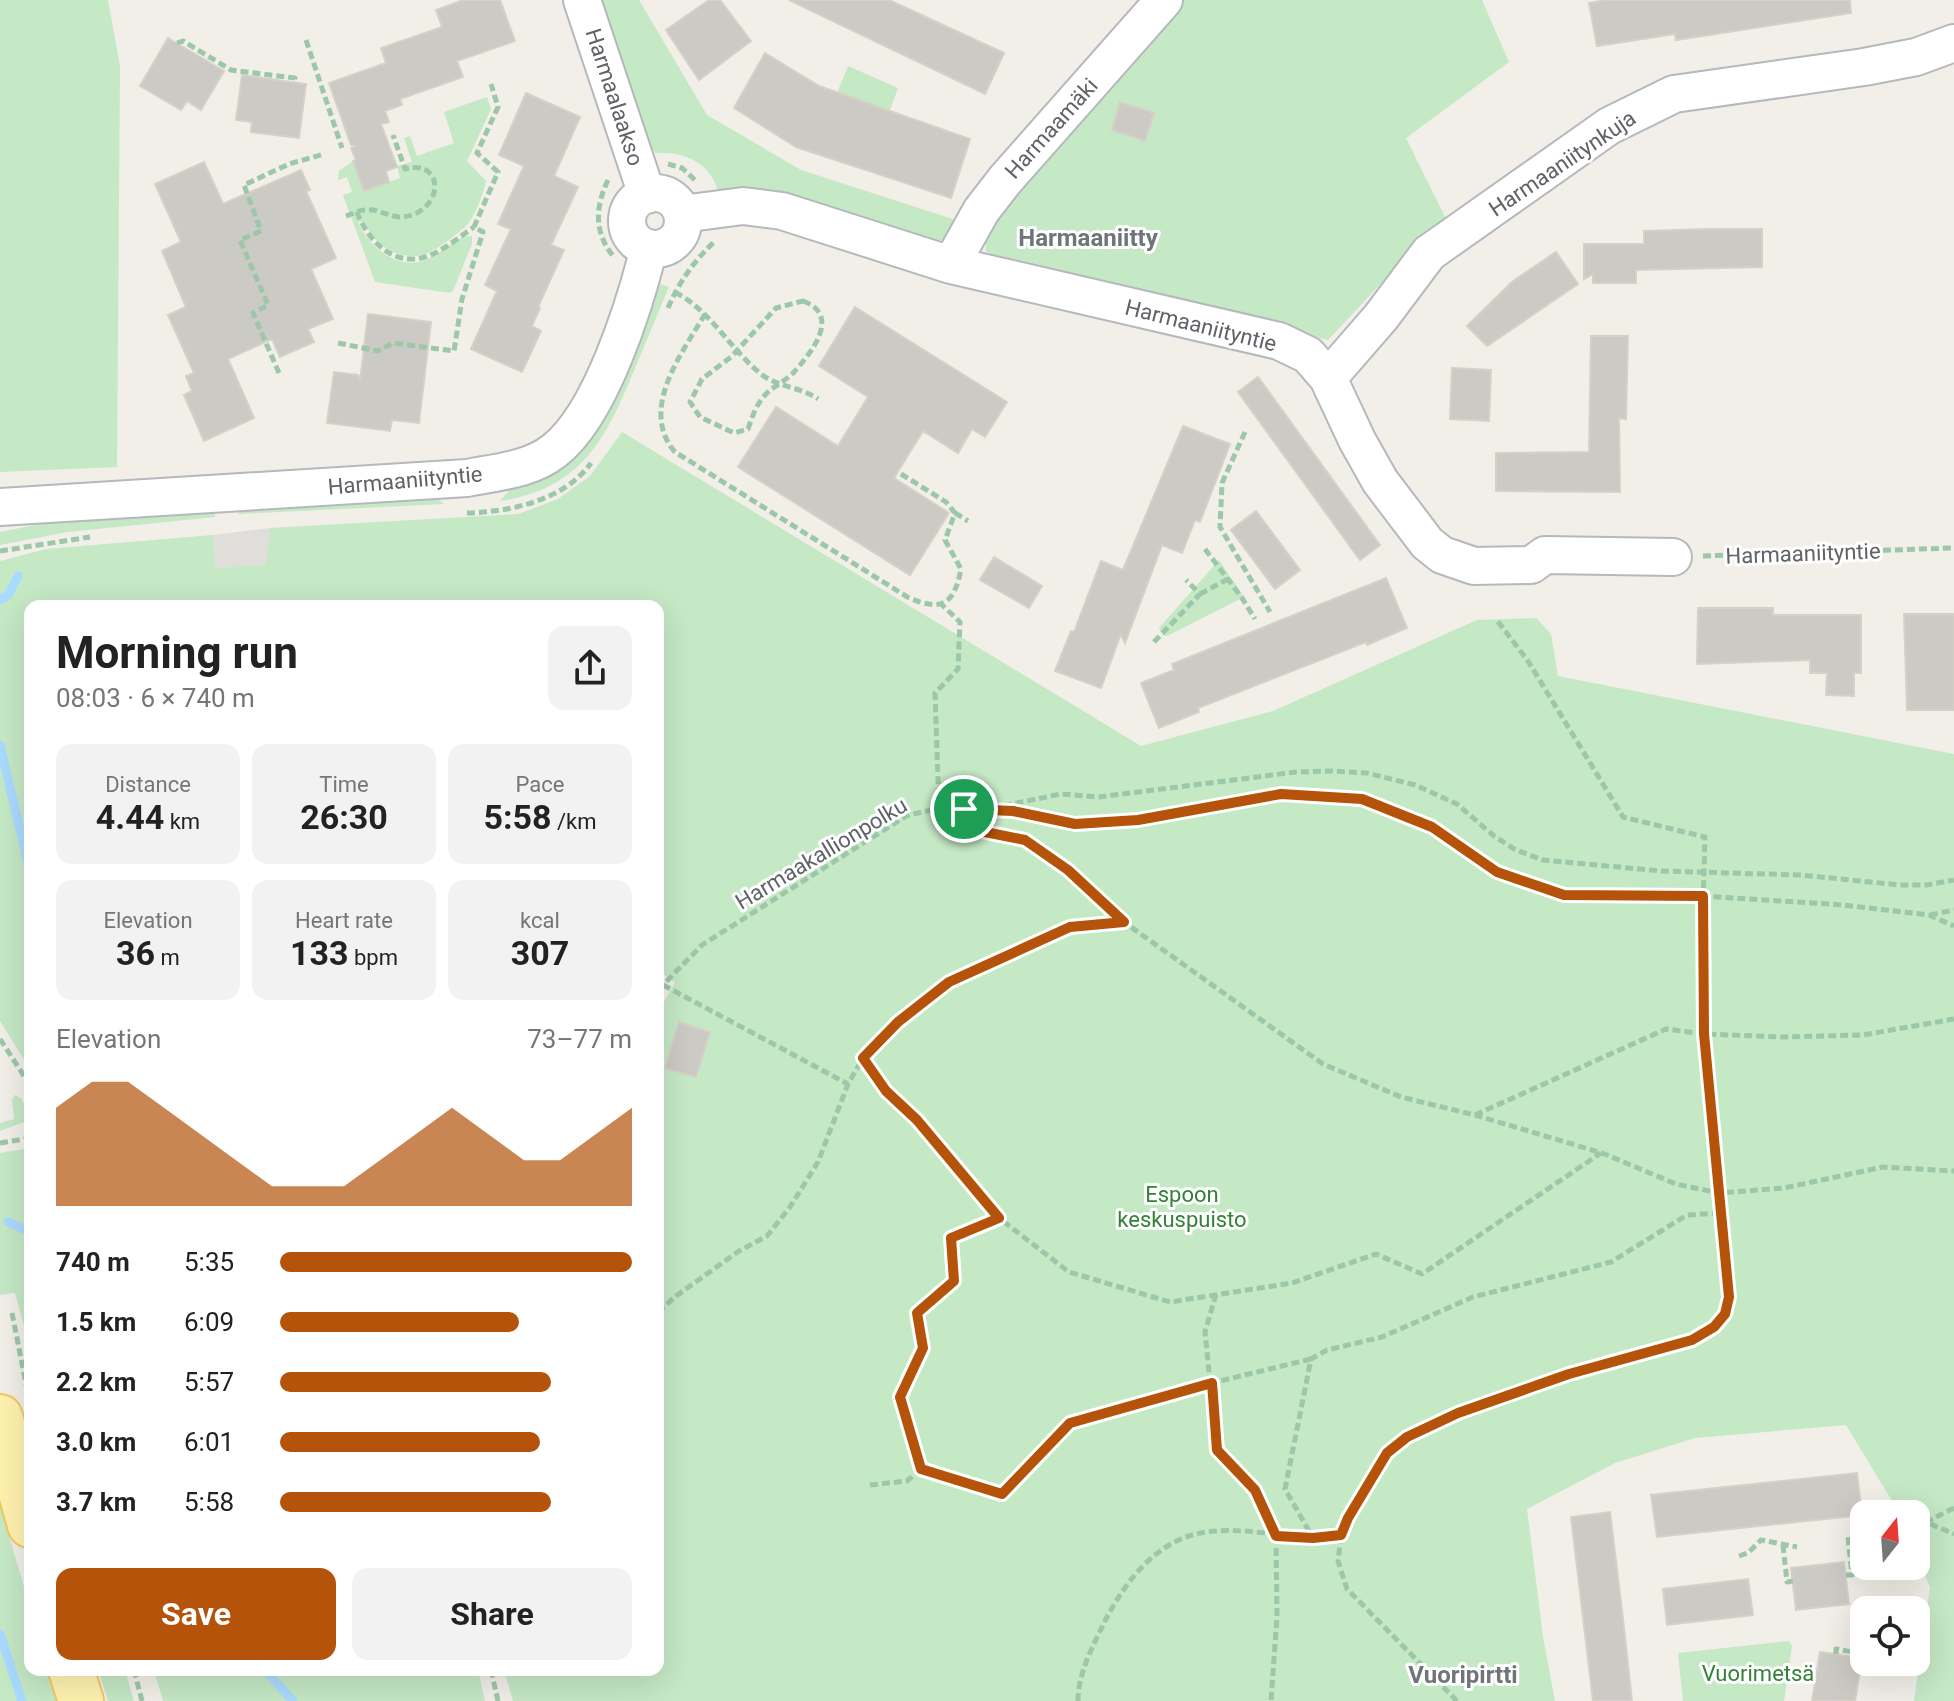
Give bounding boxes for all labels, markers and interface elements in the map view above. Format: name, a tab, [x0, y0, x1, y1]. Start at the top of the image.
street label: Harmaalaakso	[581, 25, 648, 169]
street label: Harmaamäki	[1000, 73, 1103, 184]
street label: Harmaaniitynkuja	[1484, 105, 1640, 222]
district label: Harmaaniitty	[1018, 224, 1159, 252]
street label: Harmaaniityntie	[1123, 295, 1279, 356]
street label: Harmaaniityntie	[327, 461, 483, 500]
street label: Harmaaniityntie	[1725, 538, 1881, 569]
button: share	[548, 626, 632, 710]
text: Morning run	[56, 627, 298, 679]
text: 08:03 · 6 × 740 m	[56, 683, 255, 713]
text: Distance	[105, 772, 191, 797]
text: Time	[319, 772, 369, 797]
text: Pace	[516, 772, 564, 797]
pin	[930, 775, 998, 843]
icon: arrive	[942, 787, 986, 831]
street label: Harmaakallionpolku	[731, 792, 912, 915]
text: 4.44	[96, 797, 164, 837]
text: 26:30	[300, 797, 388, 837]
text: 5:58	[483, 797, 552, 837]
text: km	[164, 809, 200, 834]
text: /km	[552, 809, 597, 834]
text: Elevation	[103, 908, 193, 933]
text: Heart rate	[295, 908, 393, 933]
text: kcal	[520, 908, 560, 933]
text: 36	[116, 933, 155, 973]
text: 133	[290, 933, 349, 973]
text: 307	[511, 933, 569, 973]
text: m	[155, 945, 180, 970]
text: bpm	[349, 945, 398, 970]
text: Elevation	[56, 1024, 161, 1054]
text: 73–77 m	[527, 1024, 632, 1054]
park label: Espoon keskuspuisto	[1117, 1182, 1247, 1232]
text: 740 m	[56, 1247, 130, 1277]
text: 5:35	[184, 1247, 234, 1277]
text: 1.5 km	[56, 1307, 136, 1337]
text: 6:09	[184, 1307, 234, 1337]
text: 2.2 km	[56, 1367, 136, 1397]
text: 5:57	[184, 1367, 234, 1397]
text: 3.0 km	[56, 1427, 136, 1457]
text: 6:01	[184, 1427, 234, 1457]
text: 3.7 km	[56, 1487, 136, 1517]
text: 5:58	[184, 1487, 234, 1517]
north arrow	[1850, 1500, 1930, 1580]
map controls	[1850, 1500, 1930, 1676]
button: Save	[56, 1568, 336, 1660]
button: Share	[352, 1568, 632, 1660]
button: locate	[1850, 1596, 1930, 1676]
district label: Vuoripirtti	[1408, 1661, 1518, 1689]
park label: Vuorimetsä	[1702, 1661, 1814, 1686]

